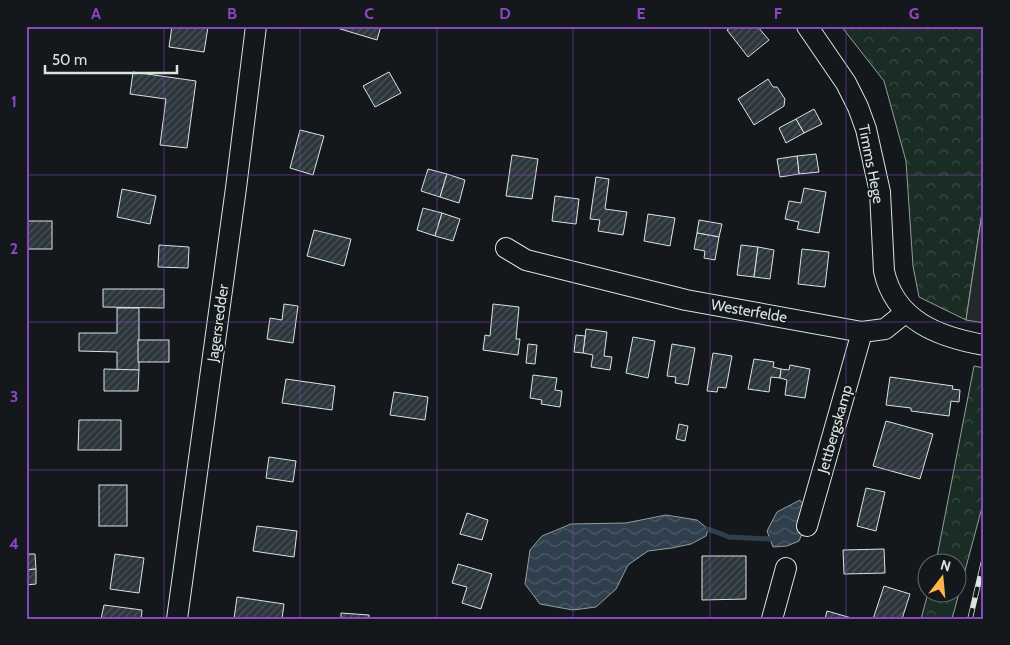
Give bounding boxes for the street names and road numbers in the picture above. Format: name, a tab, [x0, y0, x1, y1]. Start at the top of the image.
street label: Timms Hege	[855, 123, 888, 205]
street label: Jagersredder	[204, 283, 232, 364]
street label: Westerfelde	[710, 295, 789, 327]
street label: Jettbergskamp	[814, 383, 856, 476]

